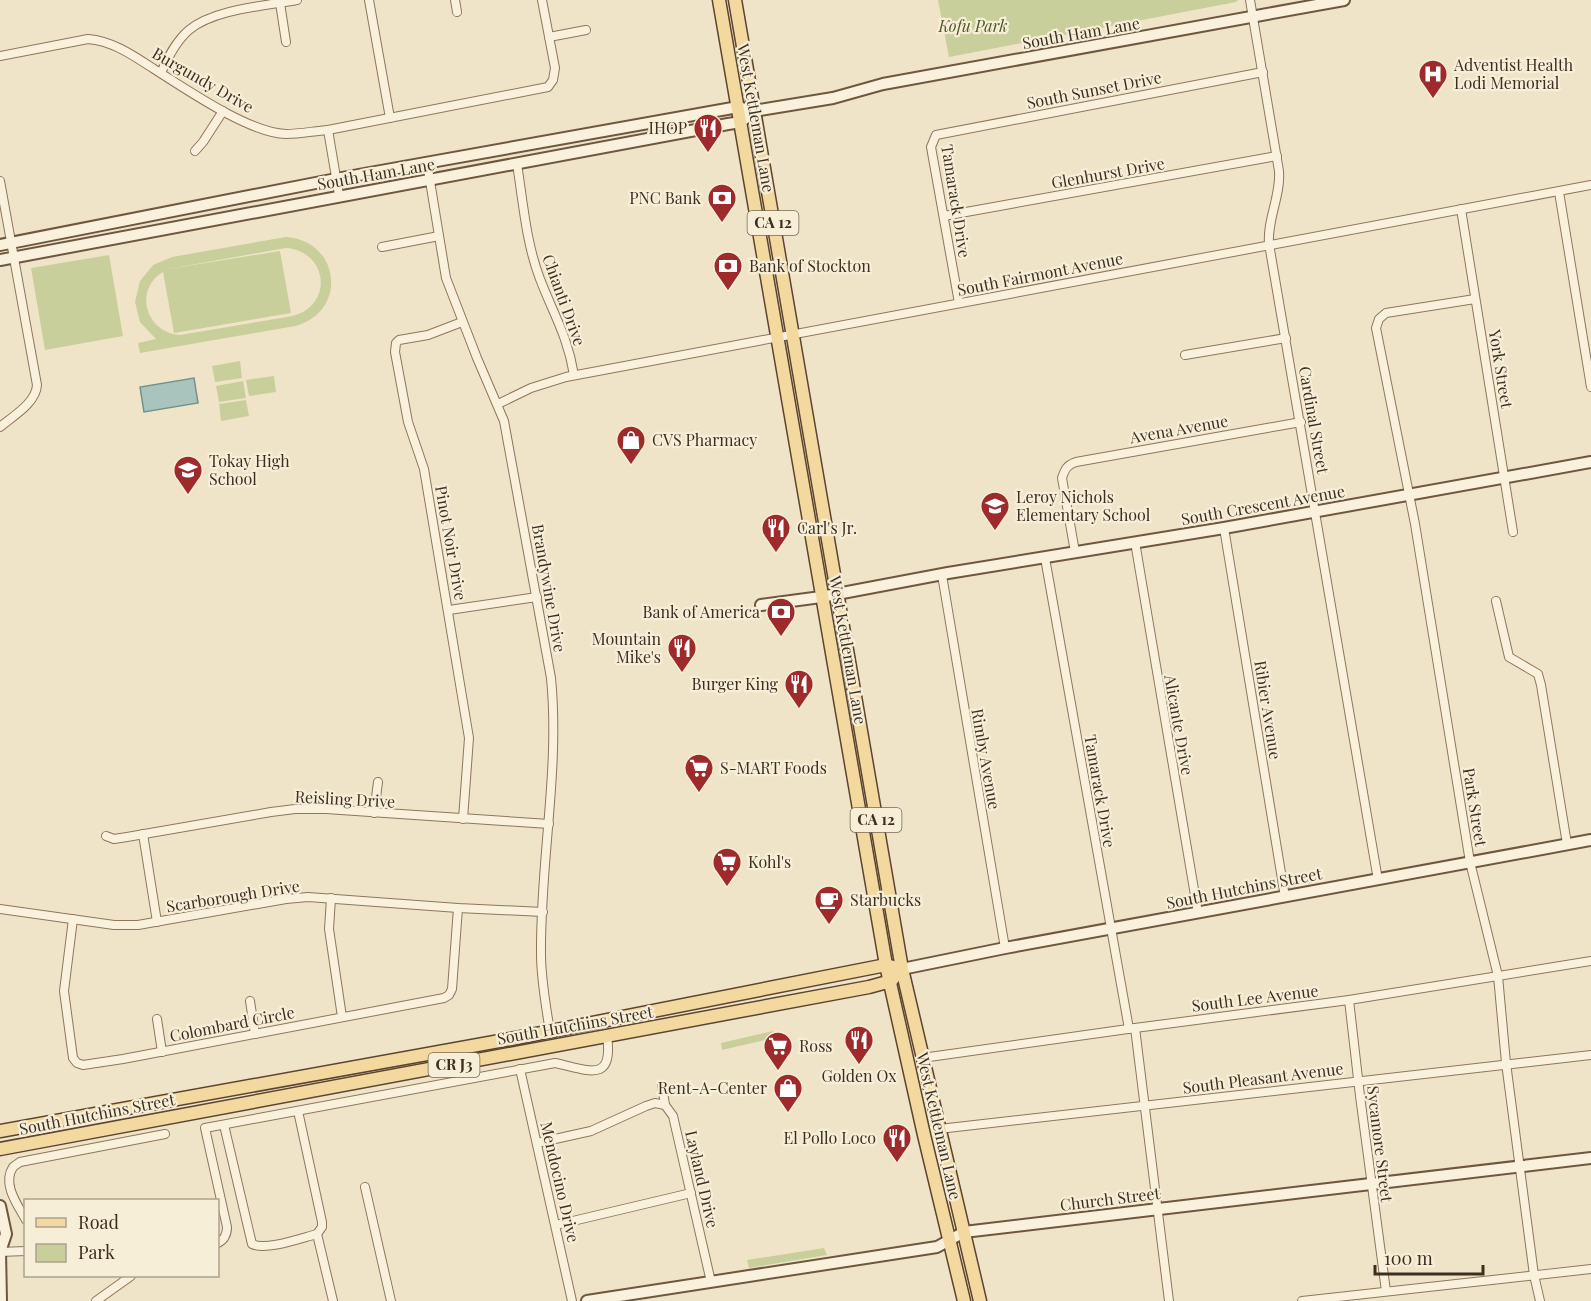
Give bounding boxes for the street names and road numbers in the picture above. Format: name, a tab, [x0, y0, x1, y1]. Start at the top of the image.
street label: South Ham Lane	[1021, 12, 1141, 53]
street label: West Kettleman Lane	[733, 41, 780, 194]
street label: Burgundy Drive	[149, 42, 258, 117]
street label: South Sunset Drive	[1025, 66, 1163, 113]
street label: Tamarack Drive	[937, 143, 976, 259]
street label: Glenhurst Drive	[1050, 152, 1166, 193]
street label: South Ham Lane	[316, 153, 436, 194]
road number: CA 12	[748, 211, 798, 235]
street label: South Fairmont Avenue	[955, 247, 1125, 300]
street label: Chianti Drive	[538, 251, 591, 349]
street label: York Street	[1485, 327, 1518, 410]
street label: Cardinal Street	[1295, 365, 1334, 476]
street label: Avena Avenue	[1127, 410, 1230, 448]
street label: South Crescent Avenue	[1179, 480, 1346, 529]
street label: Pinot Noir Drive	[431, 484, 472, 602]
street label: Brandywine Drive	[528, 522, 571, 654]
street label: West Kettleman Lane	[825, 573, 872, 726]
street label: Ribier Avenue	[1250, 659, 1287, 761]
street label: Alicante Drive	[1160, 672, 1199, 777]
street label: Rimby Avenue	[967, 707, 1006, 811]
street label: Tamarack Drive	[1080, 733, 1121, 849]
street label: Park Street	[1459, 766, 1492, 848]
street label: Reisling Drive	[294, 785, 396, 812]
road number: CA 12	[850, 808, 902, 832]
street label: South Hutchins Street	[1164, 862, 1324, 913]
street label: Scarborough Drive	[165, 875, 301, 916]
street label: South Lee Avenue	[1190, 979, 1320, 1016]
street label: South Hutchins Street	[495, 1000, 655, 1049]
street label: Colombard Circle	[168, 1001, 296, 1046]
street label: West Kettleman Lane	[912, 1049, 967, 1202]
road number: CR J3	[428, 1053, 480, 1077]
street label: South Pleasant Avenue	[1181, 1057, 1344, 1098]
street label: Sycamore Street	[1363, 1085, 1398, 1204]
street label: South Hutchins Street	[17, 1088, 177, 1139]
street label: Mendocino Drive	[536, 1119, 585, 1244]
street label: Layland Drive	[681, 1128, 724, 1230]
street label: Church Street	[1059, 1182, 1161, 1215]

